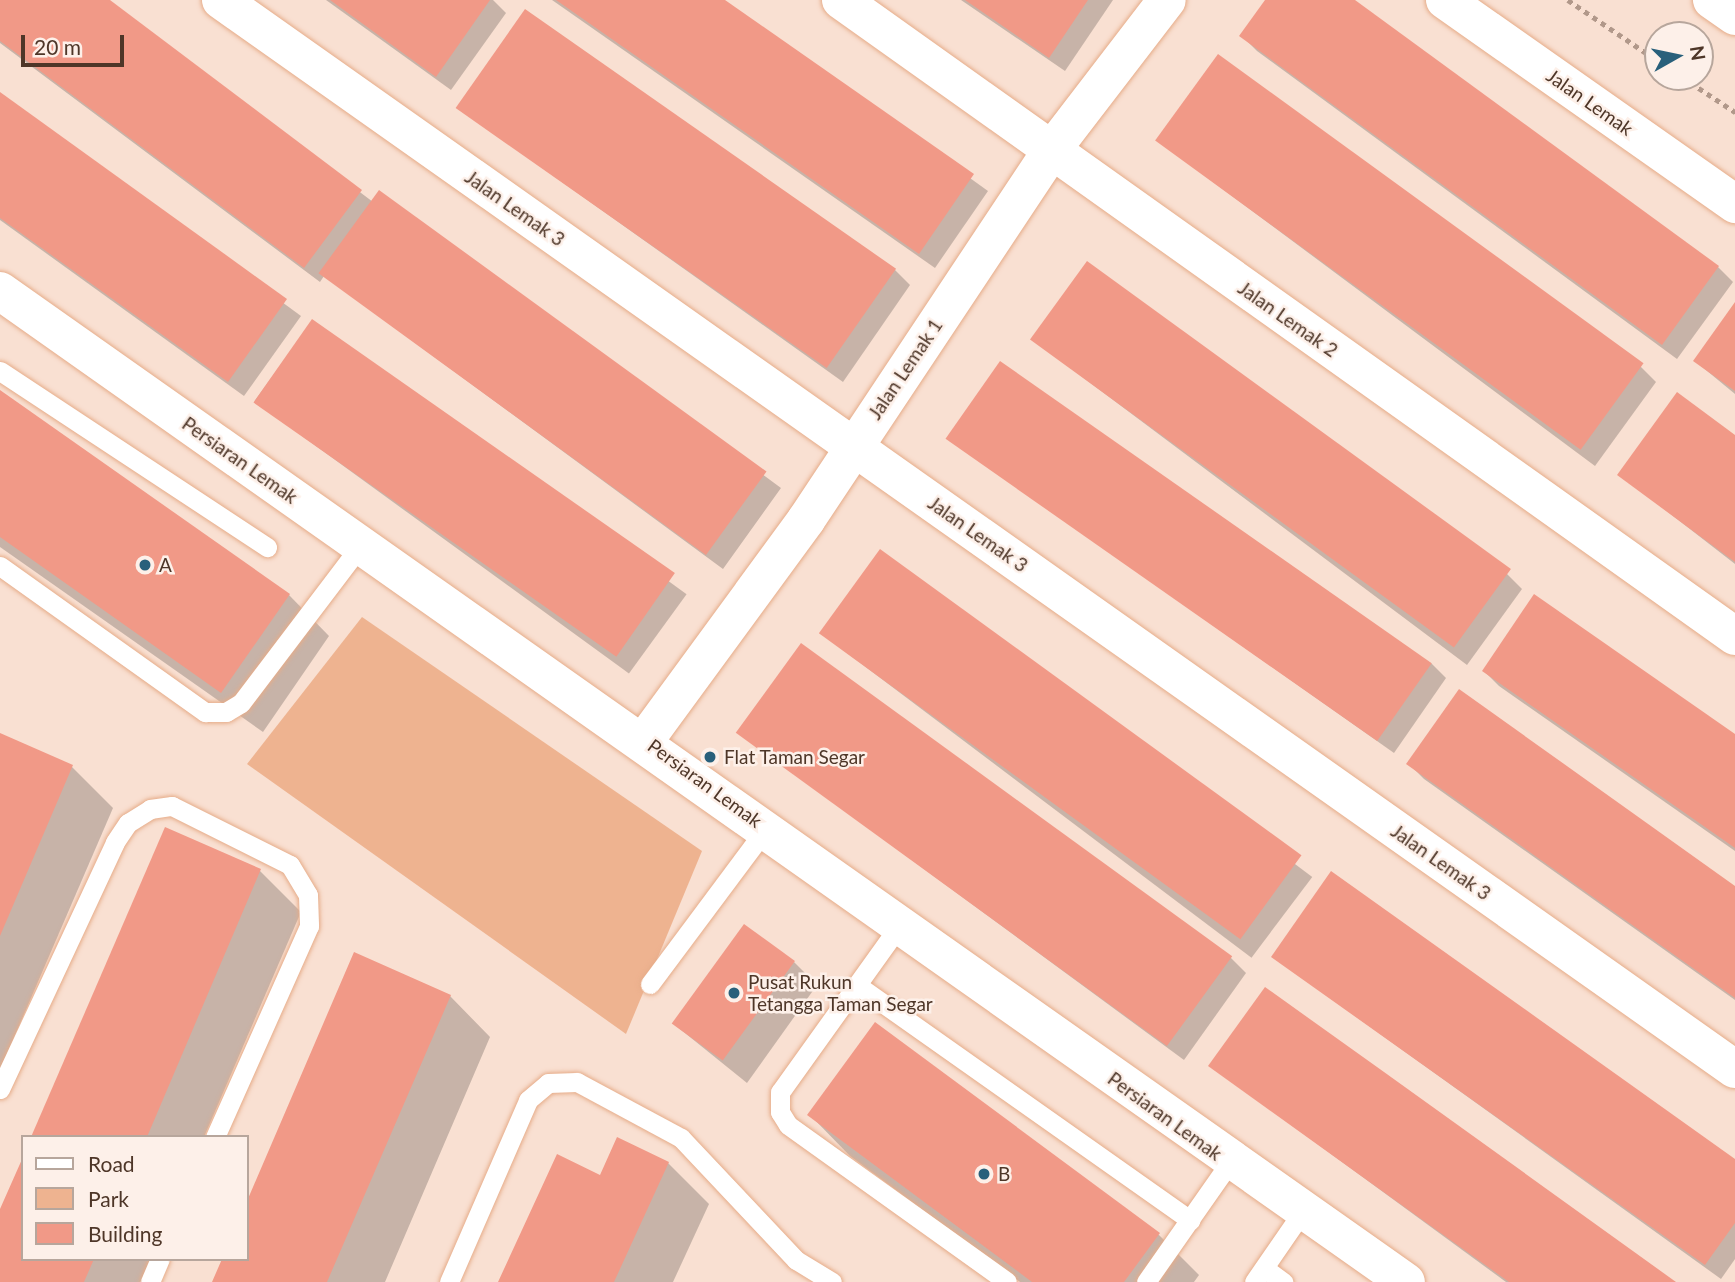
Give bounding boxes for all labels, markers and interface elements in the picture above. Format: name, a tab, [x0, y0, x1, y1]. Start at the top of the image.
scale bar	[24, 21, 128, 65]
north arrow	[1644, 21, 1714, 91]
text: 20 m	[34, 34, 81, 59]
text: N	[1686, 44, 1711, 62]
street label: Jalan Lemak	[1542, 64, 1638, 140]
street label: Jalan Lemak 3	[461, 165, 569, 251]
street label: Jalan Lemak 2	[1234, 276, 1342, 362]
street label: Jalan Lemak 1	[863, 314, 947, 424]
street label: Persiaran Lemak	[178, 412, 302, 508]
street label: Jalan Lemak 3	[924, 491, 1032, 577]
place label: A	[159, 554, 172, 576]
marker: A	[137, 557, 153, 573]
street label: Persiaran Lemak	[643, 734, 767, 832]
place label: Flat Taman Segar	[724, 746, 866, 768]
marker: Flat Taman Segar	[702, 749, 718, 765]
street label: Jalan Lemak 3	[1387, 819, 1495, 905]
place label: Pusat Rukun Tetangga Taman Segar	[748, 971, 933, 1015]
marker: Pusat Rukun Tetangga Taman Segar	[726, 985, 742, 1001]
street label: Persiaran Lemak	[1103, 1067, 1227, 1165]
legend	[21, 1135, 248, 1261]
text: Road	[88, 1151, 135, 1176]
place label: B	[998, 1163, 1010, 1185]
marker: B	[976, 1166, 992, 1182]
text: Park	[88, 1186, 129, 1211]
text: Building	[88, 1221, 163, 1246]

